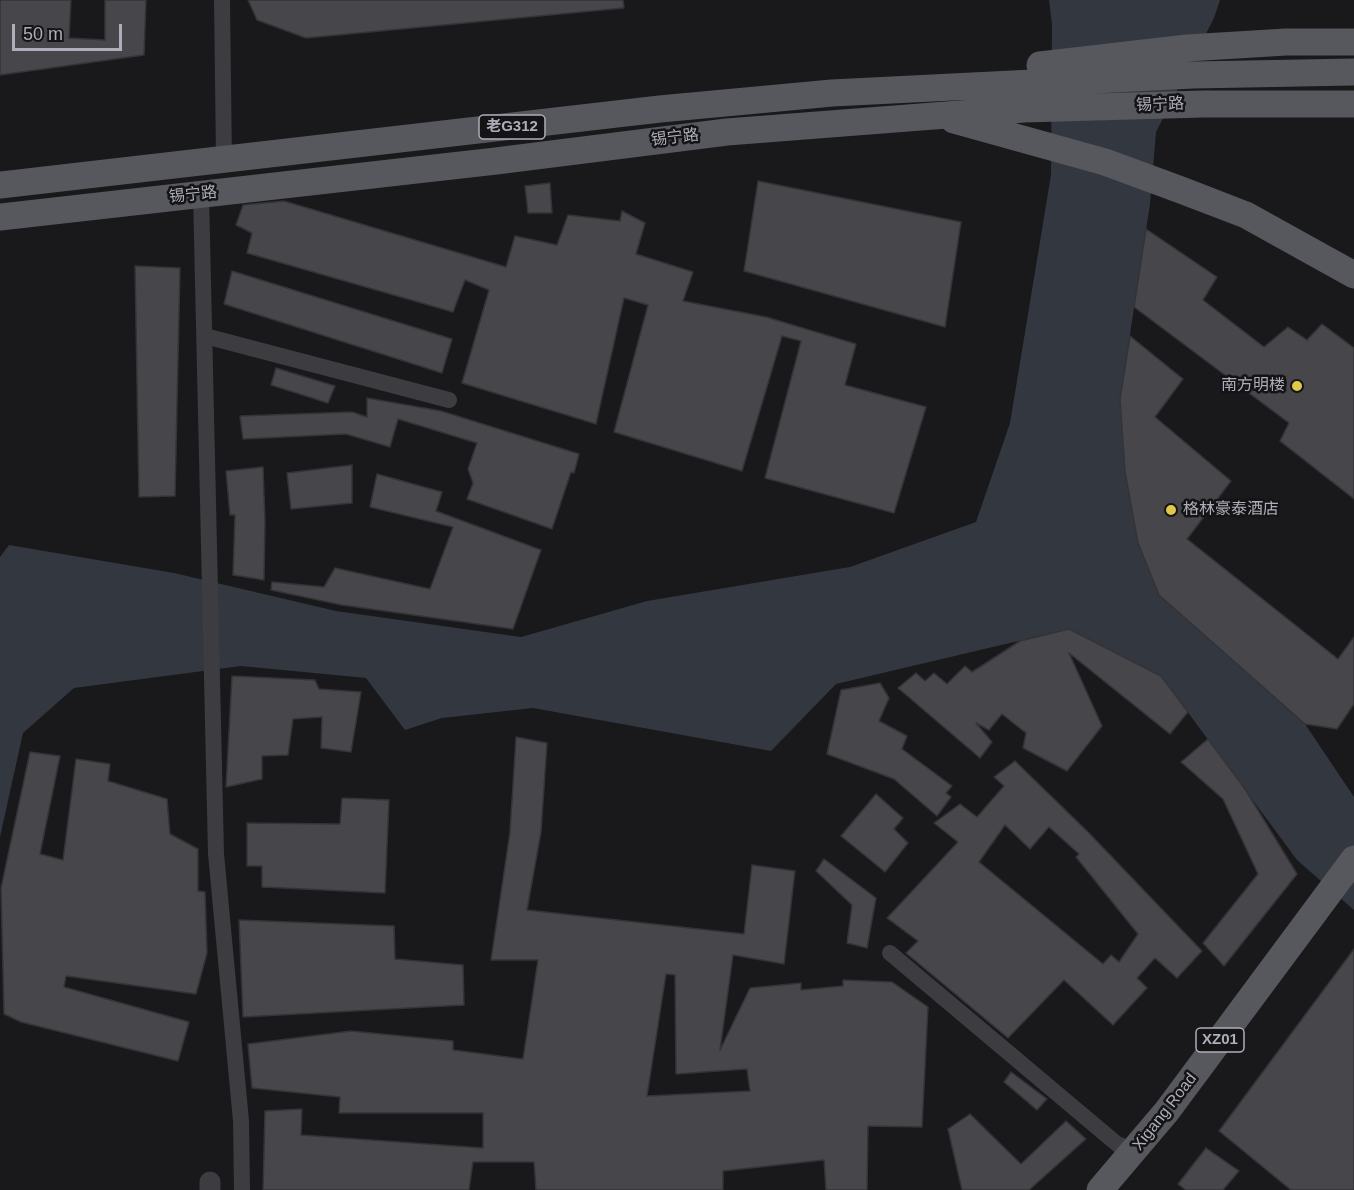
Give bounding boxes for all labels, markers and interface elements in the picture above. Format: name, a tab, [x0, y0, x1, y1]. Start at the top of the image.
scale bar	[15, 12, 124, 50]
text: 50 m	[23, 24, 63, 44]
street label: 锡宁路	[1136, 95, 1184, 115]
road number: 老G312	[479, 115, 545, 139]
street label: 锡宁路	[650, 126, 700, 150]
street label: 锡宁路	[168, 183, 218, 207]
place label: 南方明楼	[1221, 376, 1285, 396]
marker: 南方明楼	[1290, 379, 1304, 393]
place label: 格林豪泰酒店	[1183, 500, 1279, 520]
marker: 格林豪泰酒店	[1164, 503, 1178, 517]
road number: XZ01	[1196, 1028, 1244, 1052]
street label: Xigang Road	[1129, 1070, 1201, 1154]

